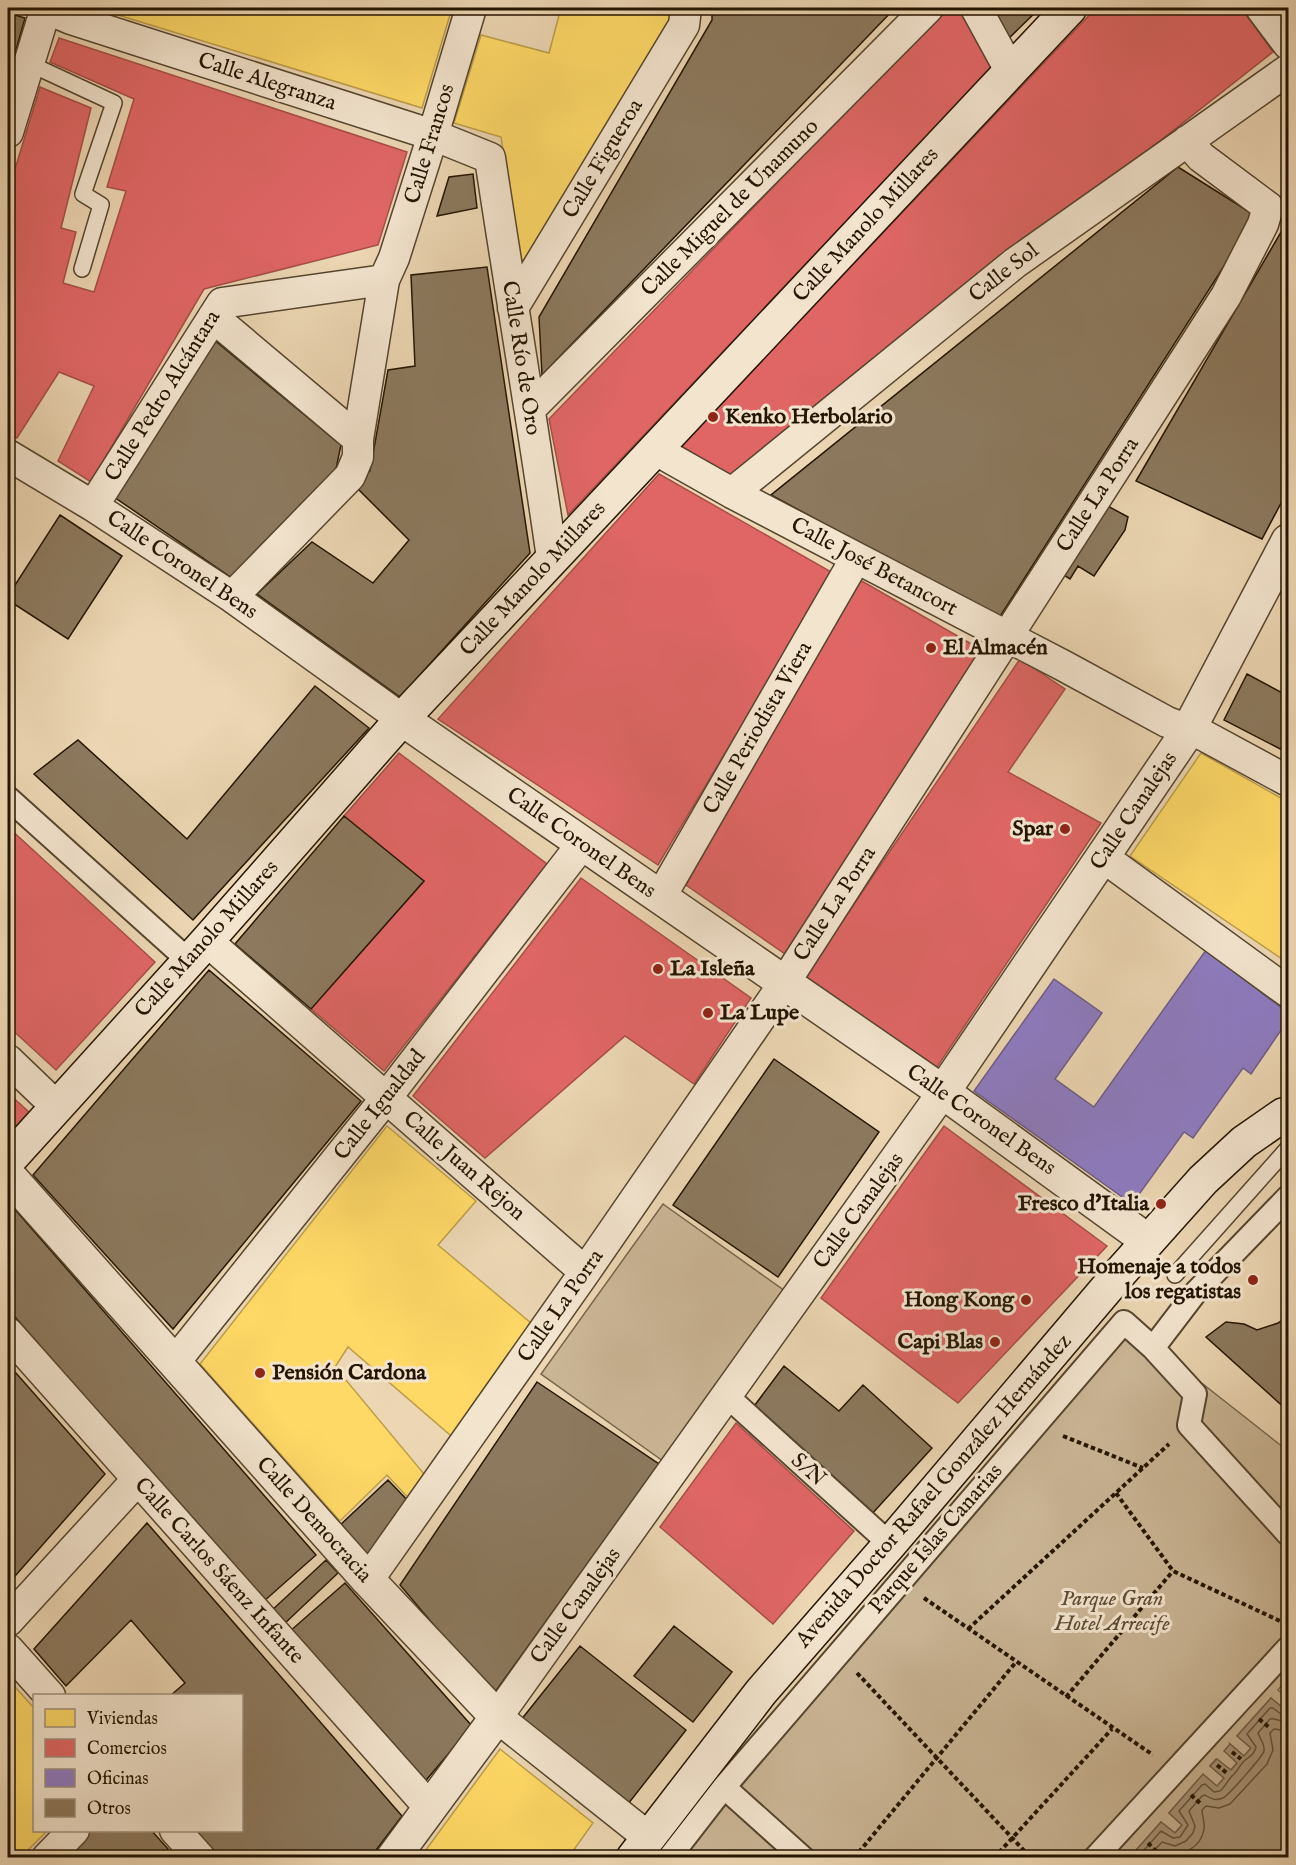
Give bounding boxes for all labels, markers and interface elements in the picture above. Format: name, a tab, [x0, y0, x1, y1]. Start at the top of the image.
street label: Calle Alegranza	[194, 46, 340, 118]
street label: Calle Francos	[398, 81, 462, 207]
street label: Calle Figueroa	[556, 94, 650, 224]
street label: Calle Miguel de Unamuno	[635, 113, 825, 303]
street label: Calle Manolo Millares	[787, 141, 945, 309]
street label: Calle Sol	[963, 237, 1045, 309]
street label: Calle Río de Oro	[495, 279, 547, 437]
street label: Calle Pedro Alcántara	[99, 305, 227, 487]
place label: Kenko Herbolario	[725, 403, 893, 431]
marker: Kenko Herbolario	[706, 410, 720, 424]
street label: Calle La Porra	[1050, 432, 1146, 558]
street label: Calle Manolo Millares	[454, 495, 612, 663]
street label: Calle Coronel Bens	[101, 504, 263, 626]
street label: Calle José Betancort	[786, 511, 963, 623]
place label: El Almacén	[943, 634, 1048, 662]
street label: Calle Periodista Viera	[697, 636, 819, 820]
marker: El Almacén	[924, 641, 938, 655]
street label: Calle Canalejas	[1084, 746, 1184, 876]
street label: Calle Coronel Bens	[501, 781, 661, 905]
place label: Spar	[1012, 815, 1054, 843]
marker: Spar	[1058, 822, 1072, 836]
street label: Calle La Porra	[787, 841, 883, 967]
street label: Calle Manolo Millares	[129, 854, 285, 1024]
place label: La Isleña	[670, 955, 755, 983]
marker: La Isleña	[651, 962, 665, 976]
place label: La Lupe	[720, 999, 799, 1027]
marker: La Lupe	[701, 1006, 715, 1020]
street label: Calle Igualdad	[328, 1044, 432, 1166]
street label: Calle Coronel Bens	[901, 1058, 1061, 1182]
street label: Calle Juan Rejon	[397, 1105, 531, 1227]
street label: Calle Canalejas	[807, 1147, 911, 1275]
place label: Fresco d'Italia	[1018, 1190, 1149, 1218]
marker: Fresco d'Italia	[1154, 1197, 1168, 1211]
street label: Calle La Porra	[512, 1244, 611, 1368]
place label: Homenaje a todos los regatistas	[1077, 1253, 1241, 1306]
marker: Homenaje a todos los regatistas	[1246, 1273, 1260, 1287]
place label: Hong Kong	[904, 1286, 1015, 1314]
marker: Hong Kong	[1019, 1293, 1033, 1307]
street label: Avenida Doctor Rafael González Hernández	[789, 1328, 1078, 1654]
place label: Capi Blas	[897, 1328, 983, 1356]
marker: Capi Blas	[988, 1335, 1002, 1349]
place label: Pensión Cardona	[272, 1359, 427, 1387]
marker: Pensión Cardona	[253, 1366, 267, 1380]
street label: S/N	[785, 1447, 831, 1493]
street label: Calle Democracia	[250, 1451, 378, 1589]
street label: Parque Islas Canarias	[863, 1458, 1009, 1620]
street label: Calle Carlos Sáenz Infante	[128, 1472, 310, 1670]
street label: Calle Canalejas	[524, 1542, 628, 1670]
park label: Parque Gran Hotel Arrecife	[1053, 1585, 1170, 1638]
legend	[33, 1694, 243, 1832]
text: Viviendas	[86, 1708, 158, 1731]
text: Comercios	[87, 1738, 167, 1761]
text: Oficinas	[87, 1768, 149, 1791]
text: Otros	[87, 1798, 131, 1821]

